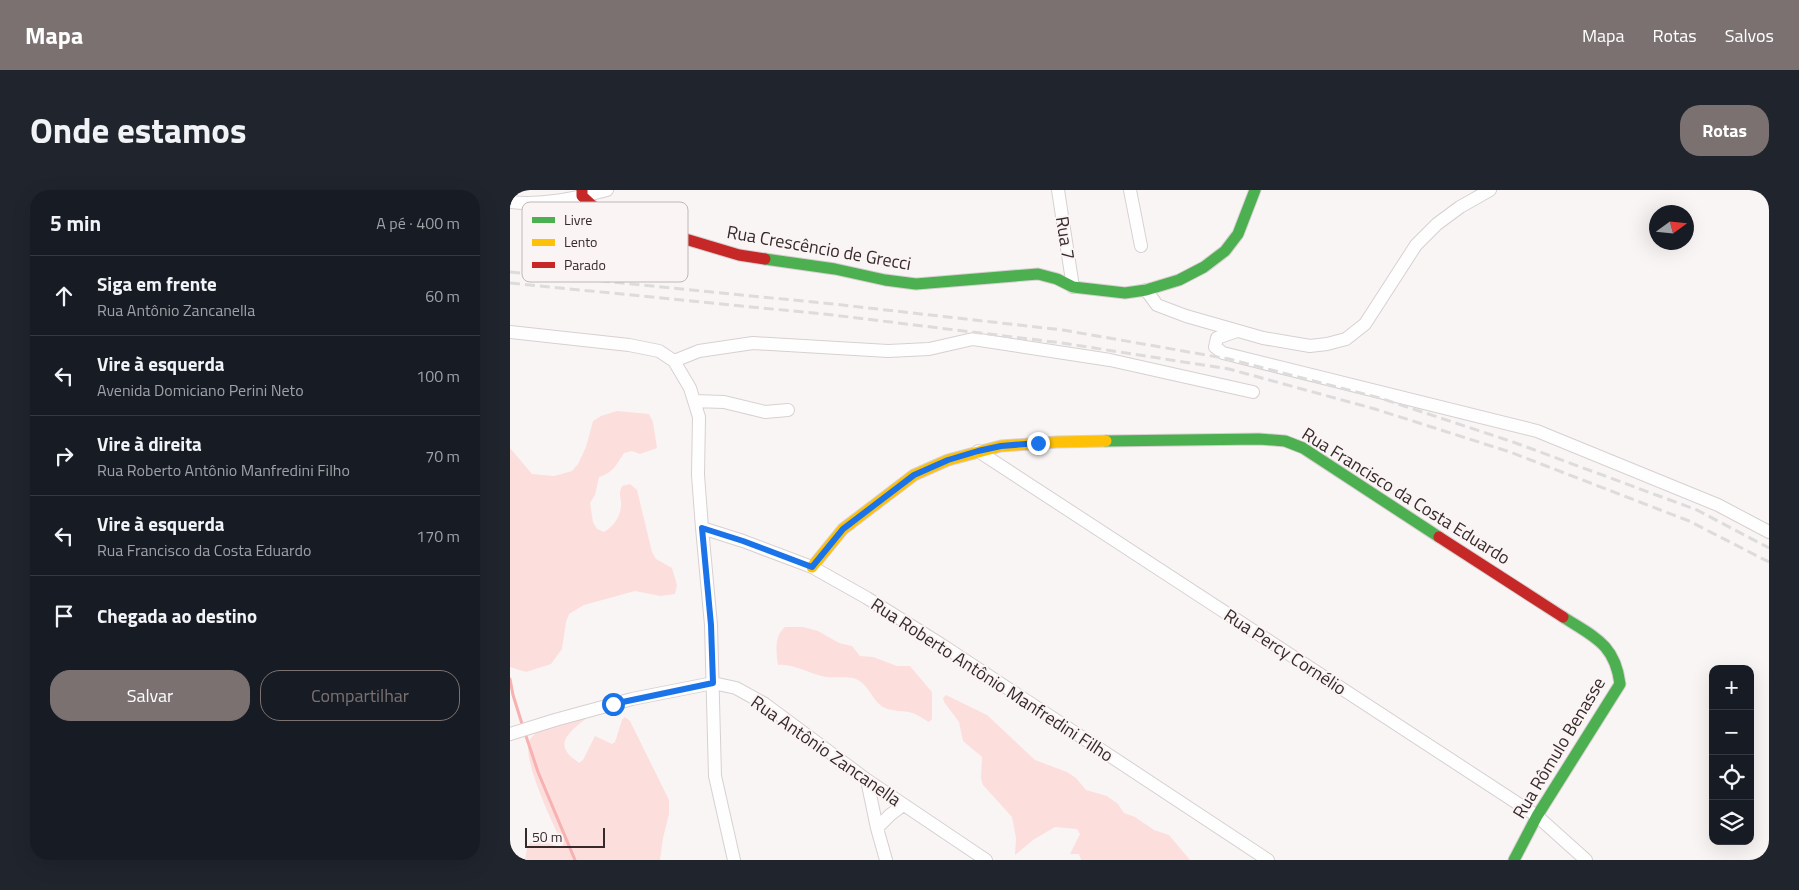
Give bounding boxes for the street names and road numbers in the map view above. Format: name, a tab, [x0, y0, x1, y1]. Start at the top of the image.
street label: Rua 7	[1049, 214, 1082, 262]
street label: Rua Crescêncio de Grecci	[725, 218, 913, 277]
street label: Rua Francisco da Costa Eduardo	[1297, 420, 1516, 571]
street label: Rua Roberto Antônio Manfredini Filho	[866, 591, 1119, 768]
street label: Rua Percy Cornélio	[1219, 602, 1352, 701]
street label: Rua Rômulo Benasse	[1506, 672, 1612, 824]
street label: Rua Antônio Zancanella	[746, 688, 907, 813]

